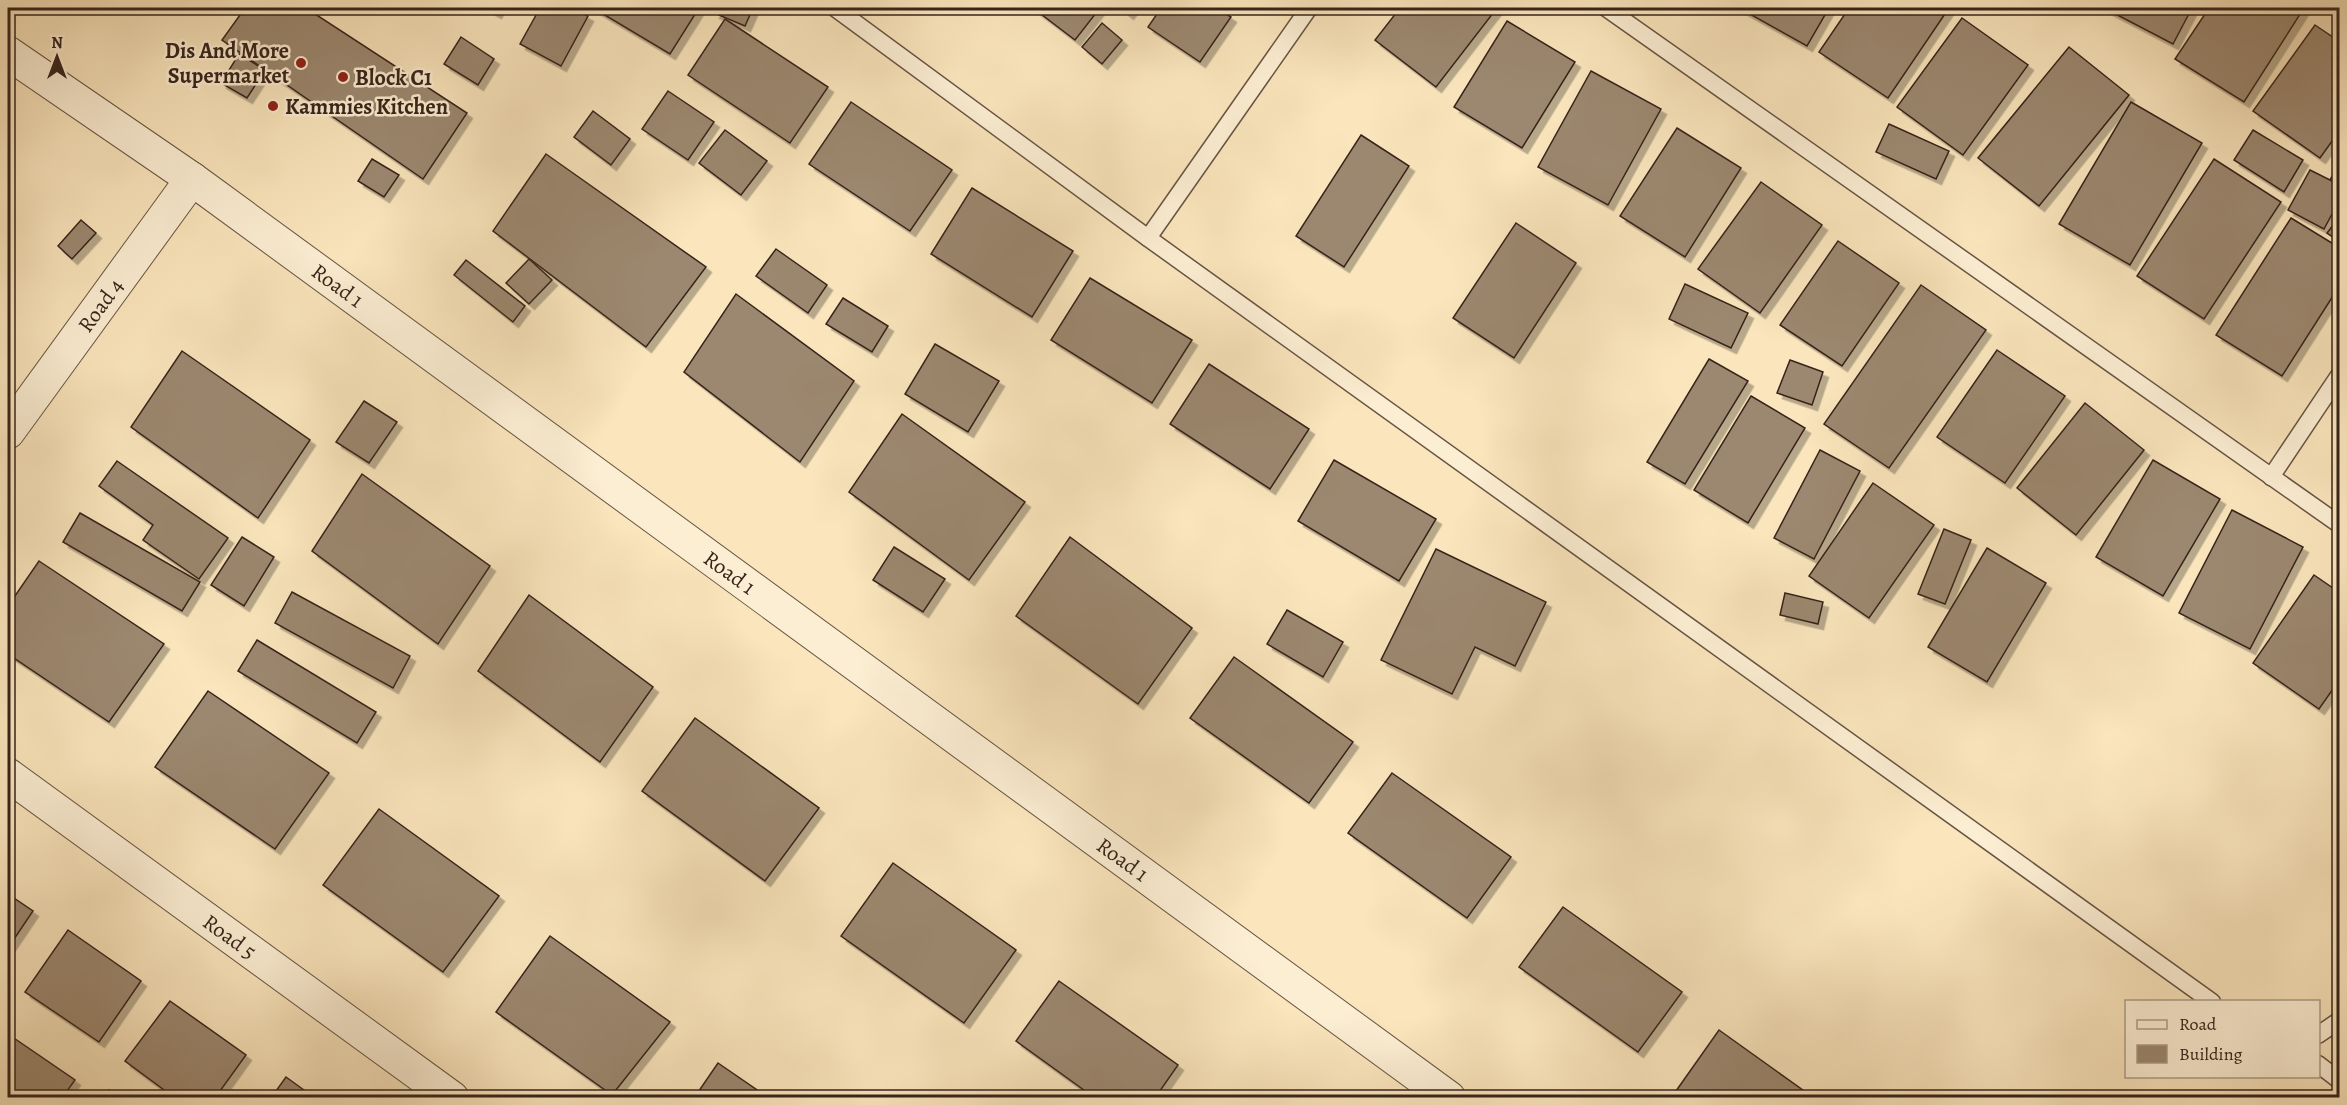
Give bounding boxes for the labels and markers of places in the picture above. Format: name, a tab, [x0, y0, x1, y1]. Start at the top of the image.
place label: Dis And More Supermarket	[165, 36, 290, 91]
marker: Dis And More Supermarket	[294, 56, 308, 70]
place label: Block C1	[355, 63, 432, 93]
marker: Block C1	[336, 70, 350, 84]
place label: Kammies Kitchen	[285, 92, 448, 122]
marker: Kammies Kitchen	[266, 99, 280, 113]

